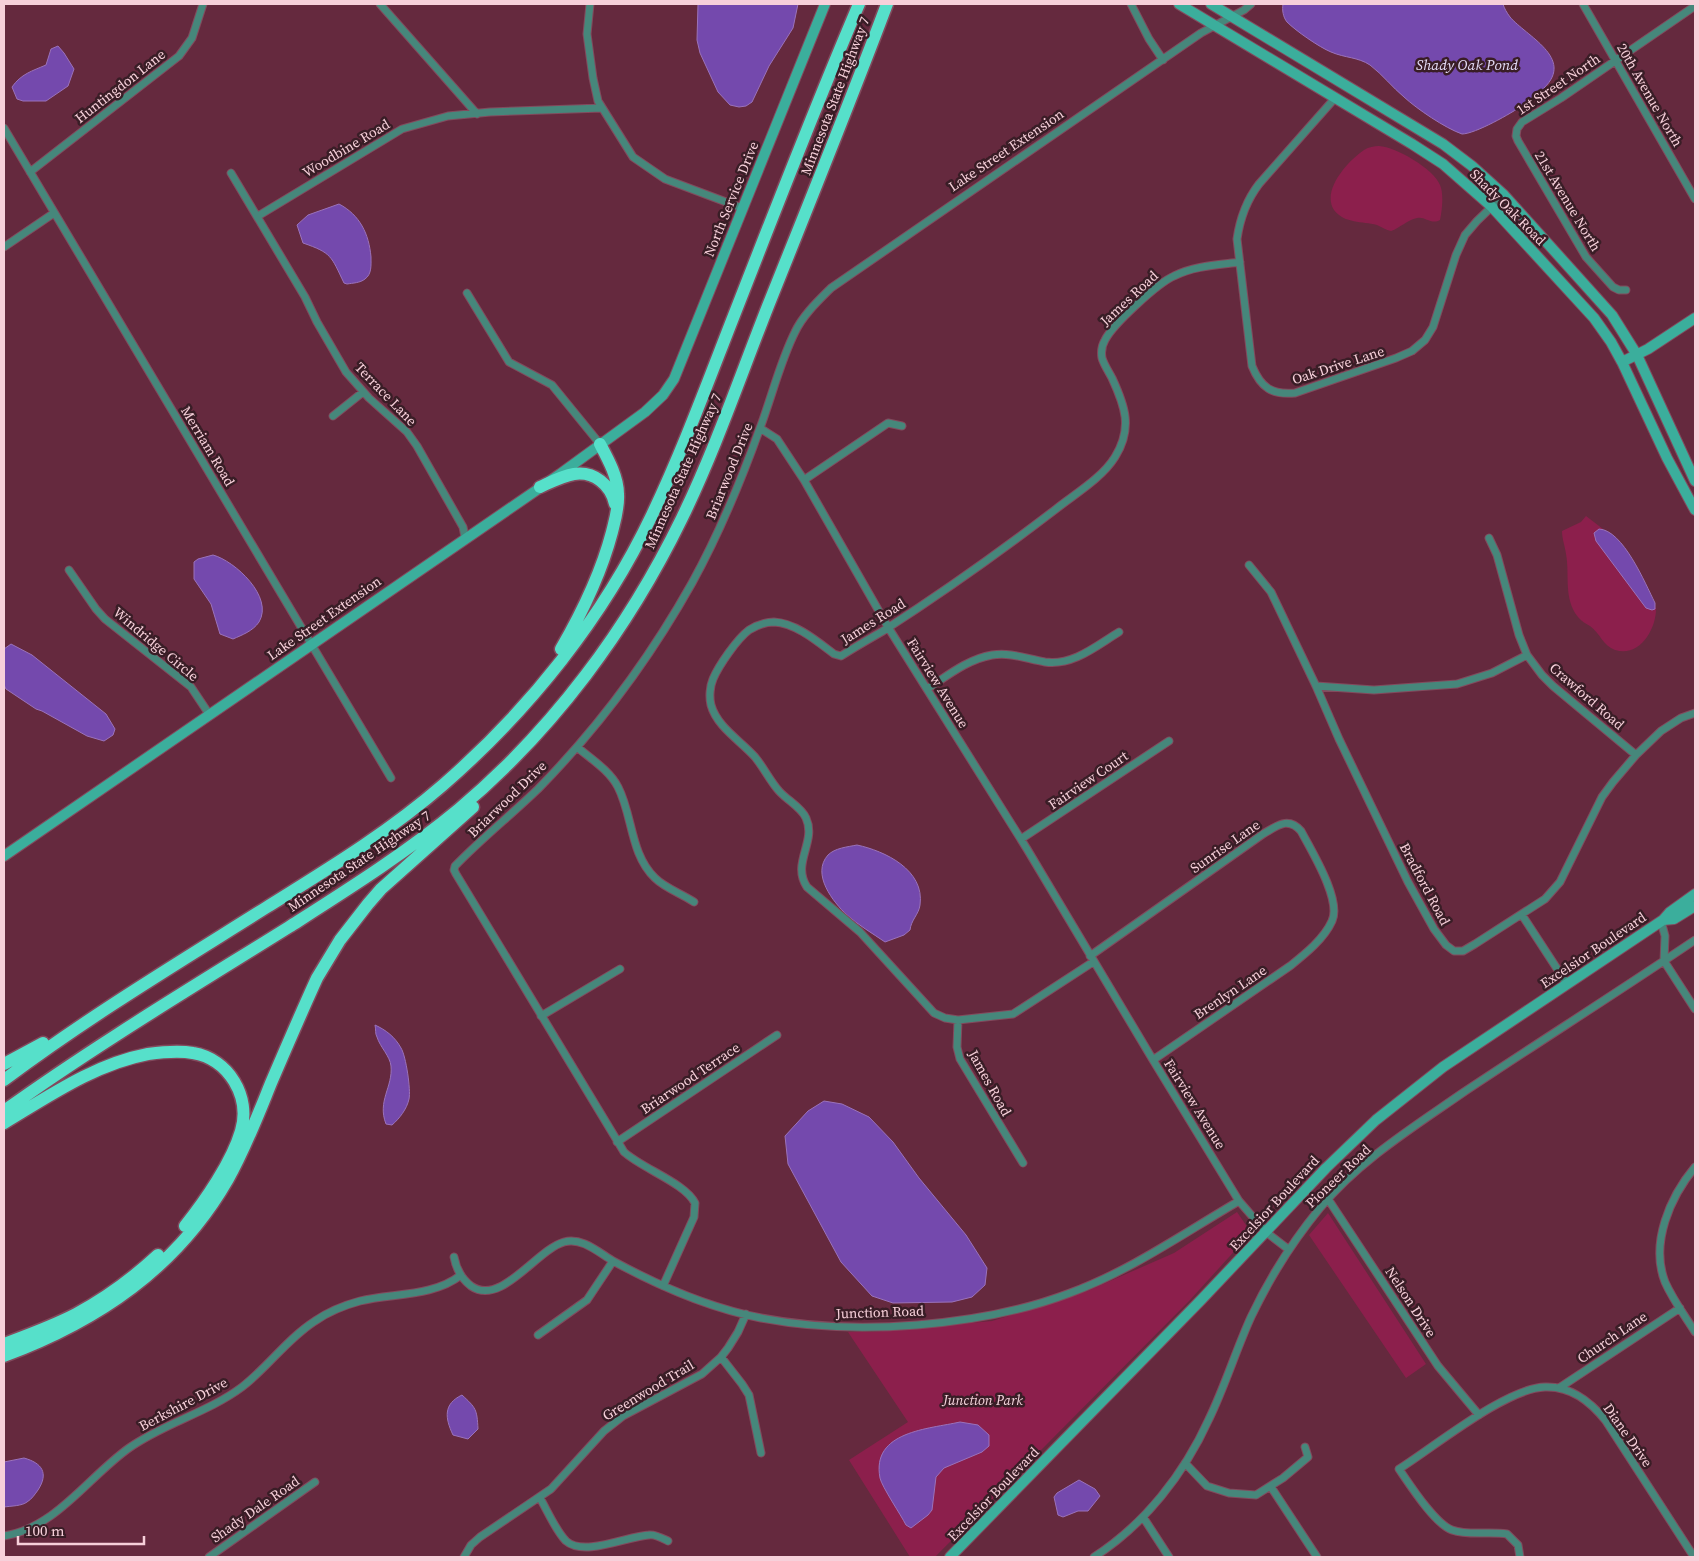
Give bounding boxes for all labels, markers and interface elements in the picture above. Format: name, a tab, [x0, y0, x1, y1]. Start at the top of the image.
street label: Minnesota State Highway 7	[796, 14, 874, 178]
street label: 20th Avenue North	[1612, 40, 1688, 150]
street label: Huntingdon Lane	[70, 44, 170, 128]
street label: 1st Street North	[1512, 49, 1604, 119]
water label: Shady Oak Pond	[1416, 54, 1518, 75]
street label: Lake Street Extension	[944, 104, 1068, 196]
street label: Woodbine Road	[299, 114, 393, 182]
street label: North Service Drive	[699, 138, 763, 260]
street label: 21st Avenue North	[1530, 147, 1606, 255]
street label: Shady Oak Road	[1465, 164, 1551, 250]
street label: James Road	[1095, 266, 1162, 331]
street label: Oak Drive Lane	[1289, 341, 1387, 389]
street label: Terrace Lane	[350, 358, 422, 430]
street label: Minnesota State Highway 7	[640, 390, 726, 552]
street label: Merriam Road	[176, 402, 240, 490]
street label: Briarwood Drive	[700, 420, 758, 522]
street label: Lake Street Extension	[263, 571, 385, 665]
street label: James Road	[836, 593, 909, 649]
street label: Windridge Circle	[109, 602, 203, 686]
street label: Fairview Avenue	[902, 634, 974, 732]
street label: Crawford Road	[1545, 658, 1629, 734]
street label: Fairview Court	[1044, 746, 1132, 814]
street label: Briarwood Drive	[463, 756, 551, 842]
street label: Minnesota State Highway 7	[284, 806, 434, 916]
street label: Sunrise Lane	[1186, 814, 1264, 878]
street label: Bradford Road	[1395, 839, 1455, 929]
street label: Excelsior Boulevard	[1536, 907, 1650, 993]
street label: Brenlyn Lane	[1190, 960, 1270, 1024]
street label: Briarwood Terrace	[636, 1037, 744, 1119]
street label: James Road	[963, 1045, 1016, 1120]
street label: Fairview Avenue	[1159, 1055, 1231, 1153]
street label: Pioneer Road	[1301, 1140, 1375, 1212]
street label: Excelsior Boulevard	[1224, 1151, 1324, 1255]
street label: Nelson Drive	[1381, 1263, 1441, 1341]
street label: Junction Road	[835, 1300, 924, 1324]
street label: Church Lane	[1573, 1306, 1651, 1368]
street label: Greenwood Trail	[598, 1355, 698, 1425]
street label: Berkshire Drive	[135, 1372, 231, 1436]
park label: Junction Park	[941, 1390, 1023, 1410]
street label: Diane Drive	[1599, 1399, 1657, 1471]
street label: Excelsior Boulevard	[943, 1442, 1043, 1546]
street label: Shady Dale Road	[207, 1471, 303, 1547]
scale bar	[18, 1514, 144, 1546]
text: 100 m	[25, 1520, 65, 1541]

